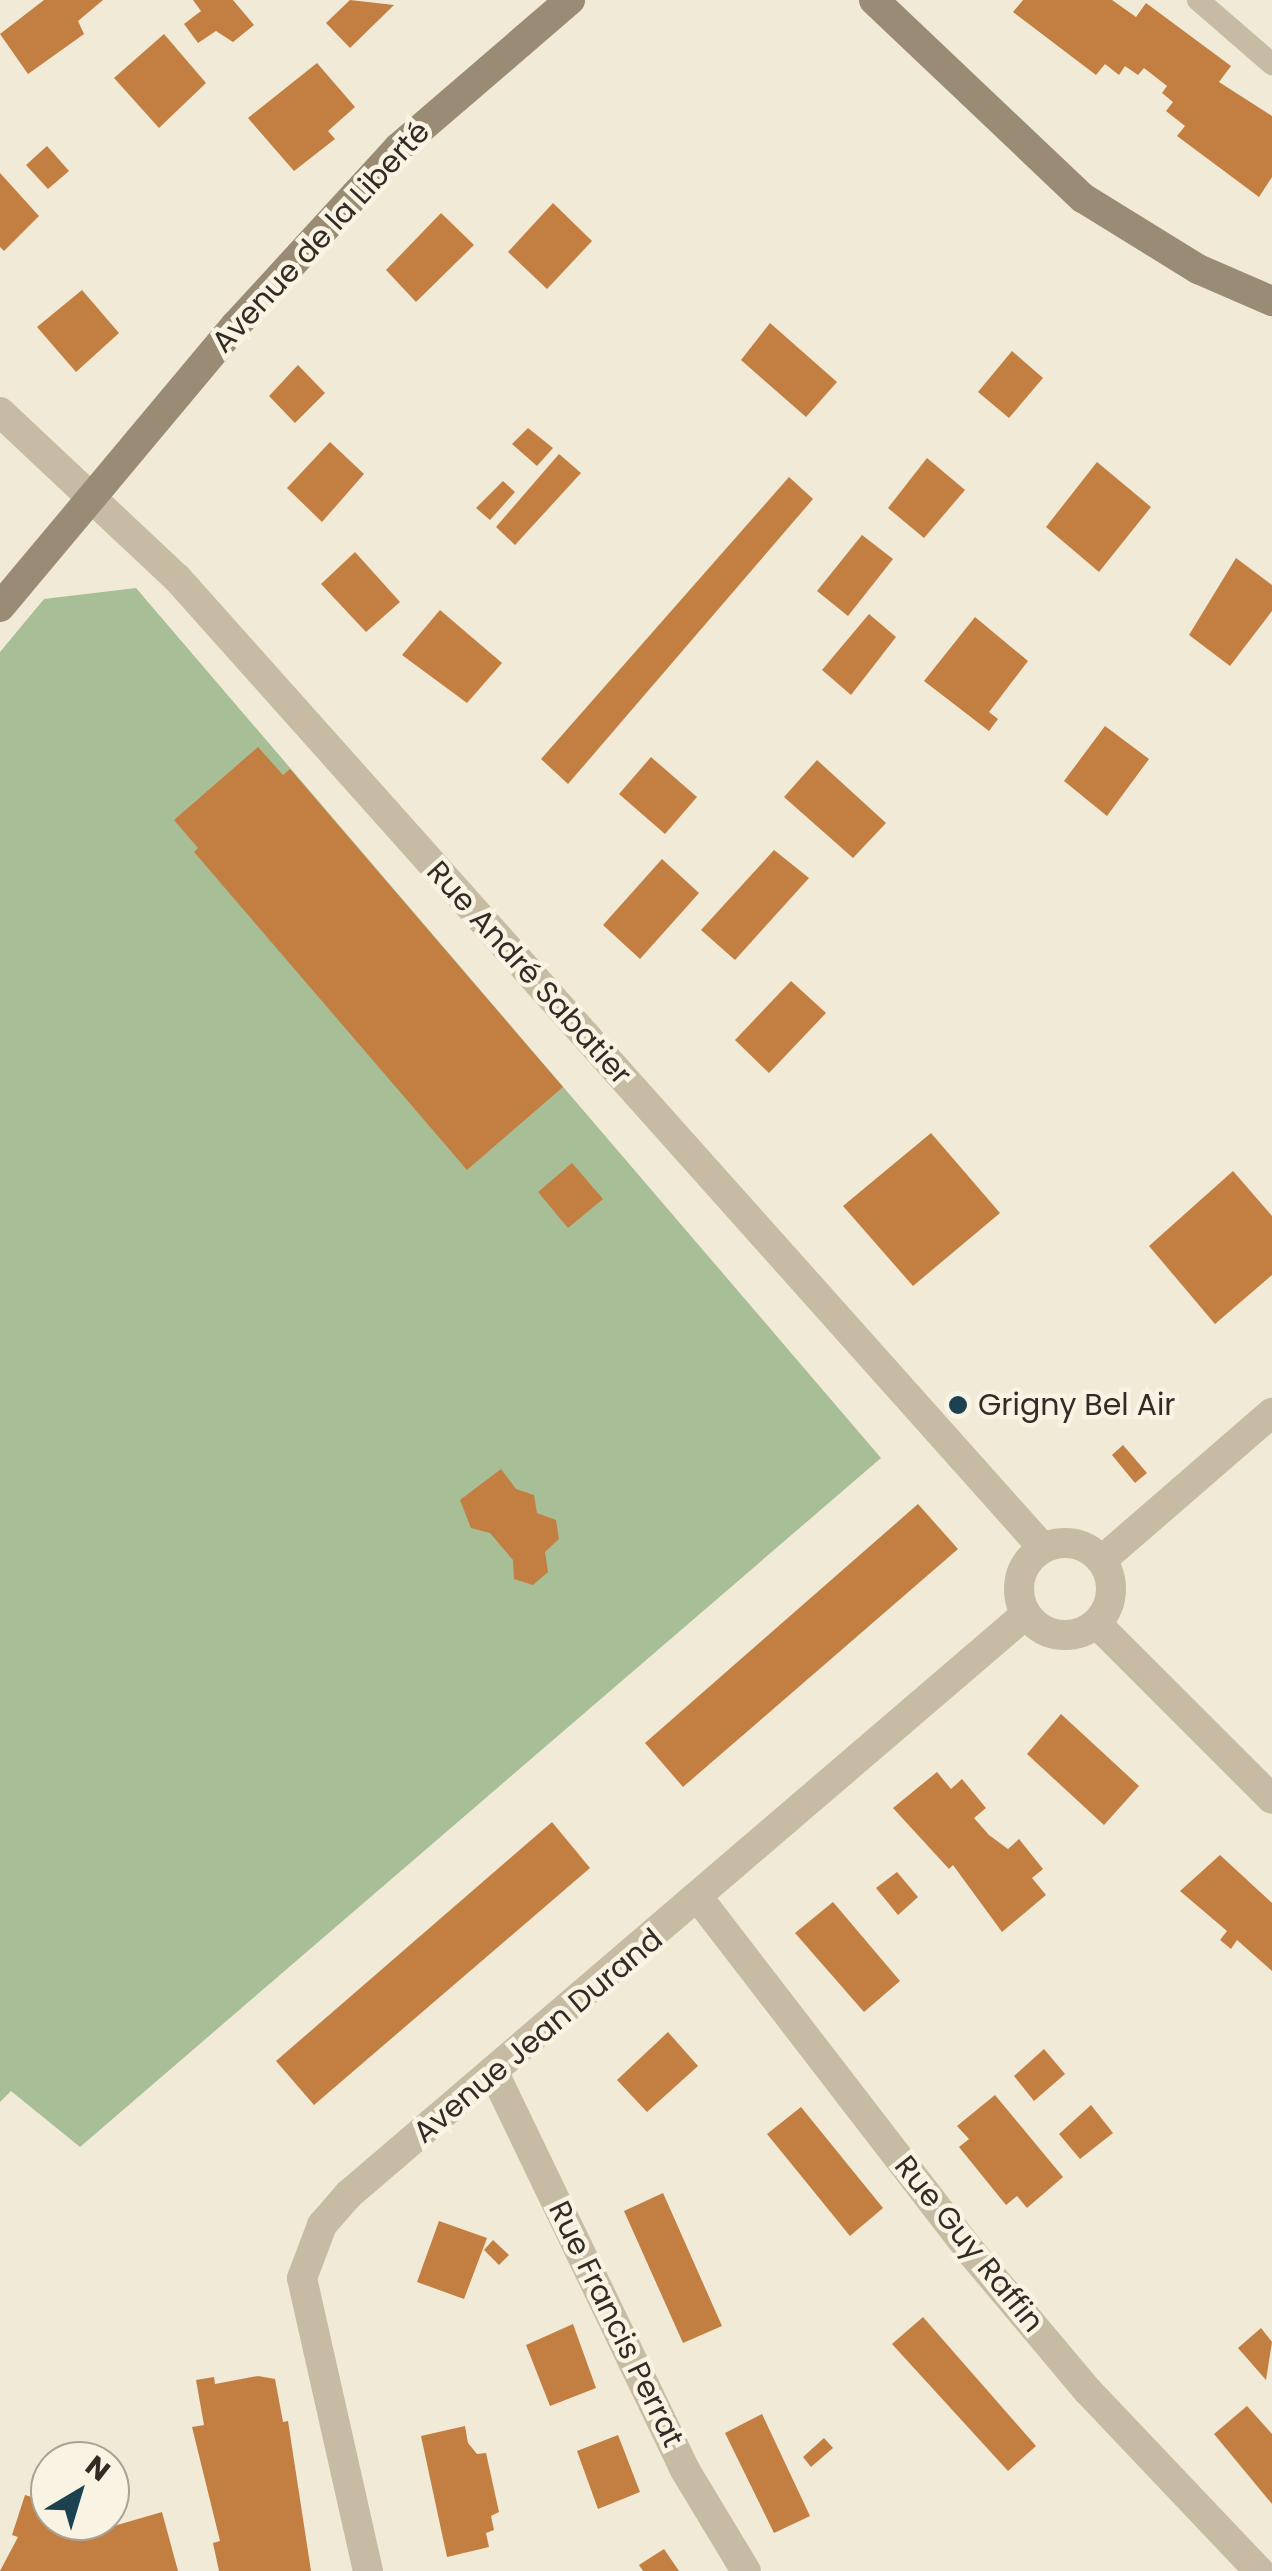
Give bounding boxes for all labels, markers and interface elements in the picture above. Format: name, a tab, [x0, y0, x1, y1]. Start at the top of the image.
street label: Avenue de la Liberté	[204, 114, 438, 360]
street label: Rue André Sabatier	[419, 854, 639, 1092]
place label: Grigny Bel Air	[978, 1387, 1175, 1423]
marker: Grigny Bel Air	[947, 1394, 969, 1416]
street label: Avenue Jean Durand	[406, 1921, 670, 2151]
street label: Rue Guy Raffin	[887, 2149, 1051, 2339]
street label: Rue Francis Perrat	[541, 2195, 691, 2453]
north arrow	[30, 2441, 130, 2541]
text: N	[77, 2447, 118, 2490]

